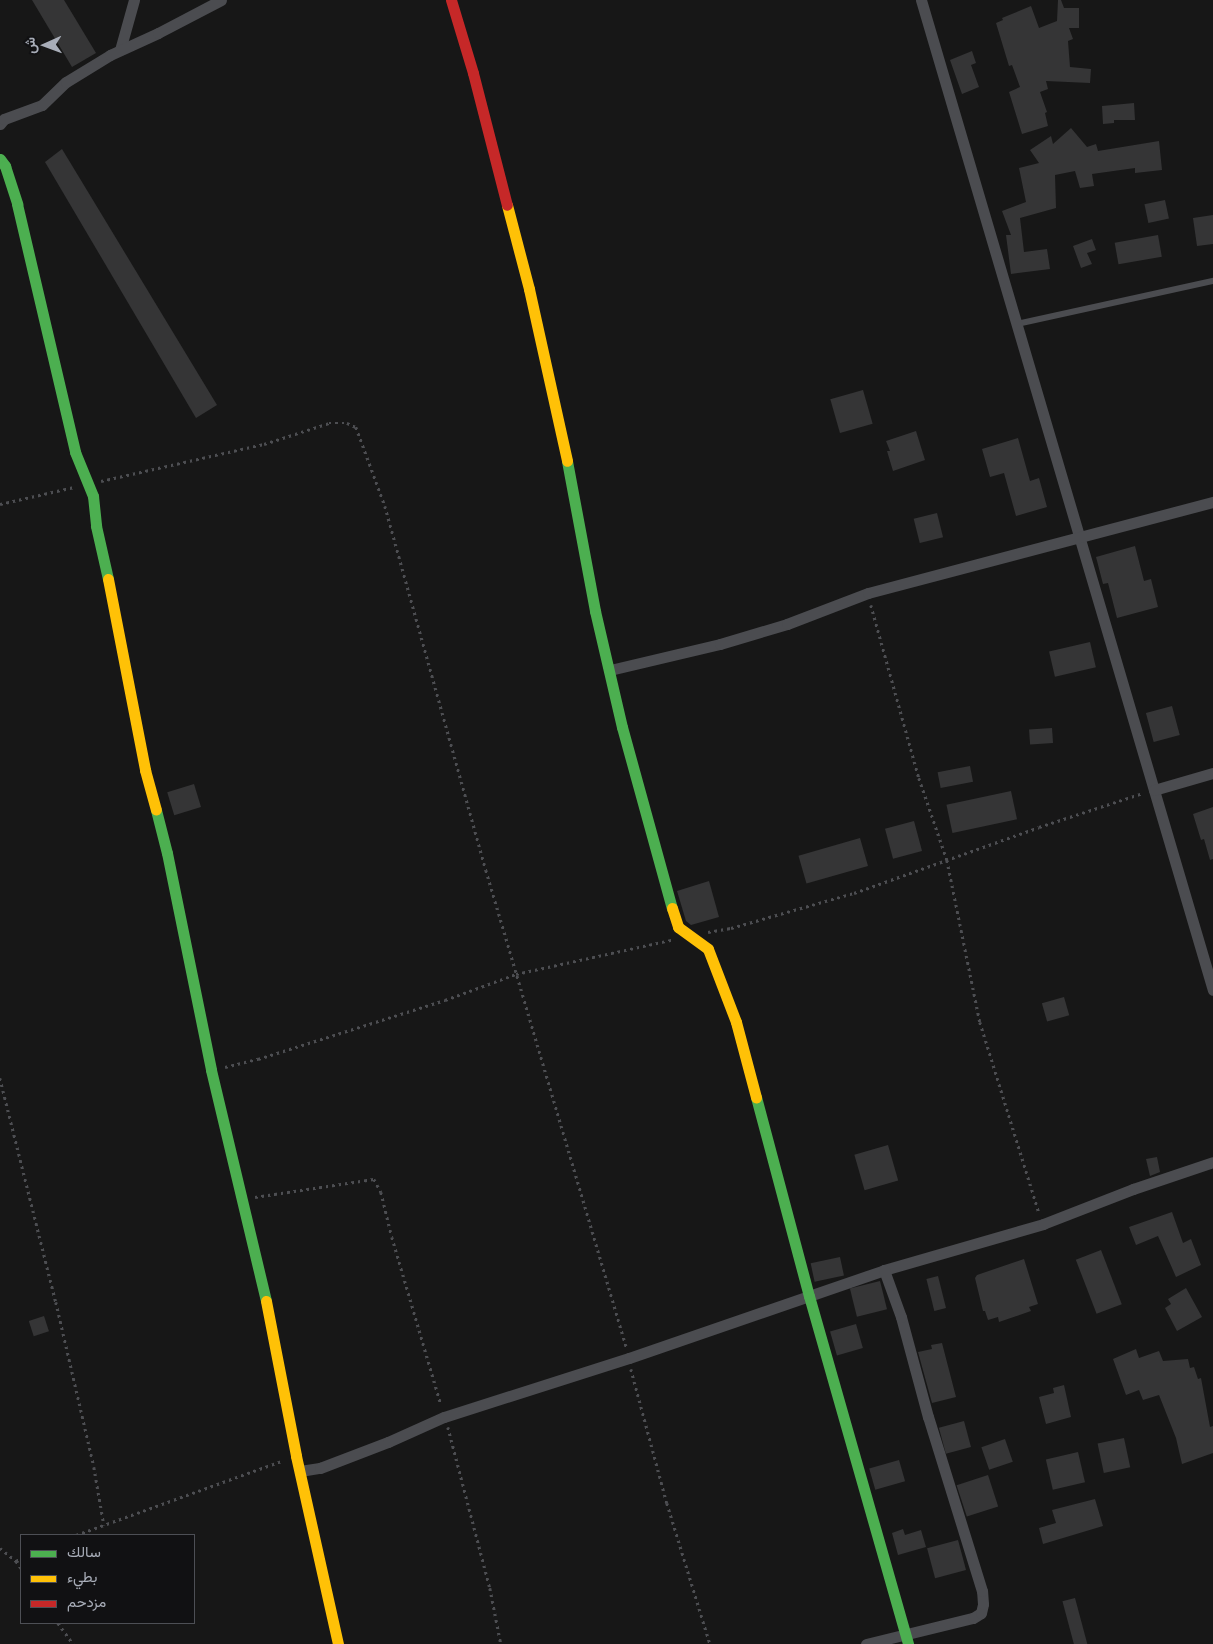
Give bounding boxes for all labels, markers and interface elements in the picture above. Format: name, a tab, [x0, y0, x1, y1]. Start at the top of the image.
north arrow	[20, 20, 70, 70]
text: ش	[21, 37, 38, 54]
legend	[20, 1534, 195, 1624]
text: سالك	[67, 1542, 101, 1561]
text: بطيء	[67, 1567, 97, 1586]
text: مزدحم	[67, 1592, 106, 1611]

